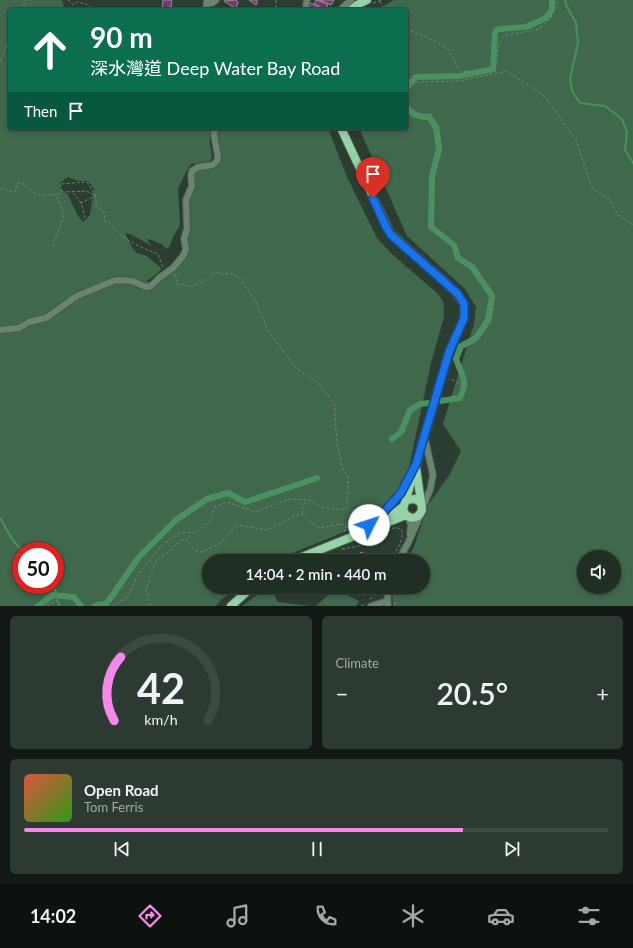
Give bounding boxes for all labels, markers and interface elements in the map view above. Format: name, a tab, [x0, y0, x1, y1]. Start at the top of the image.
text: 90 m	[90, 20, 153, 54]
icon: ahead	[24, 24, 76, 76]
text: 深水灣道 Deep Water Bay Road	[90, 57, 340, 79]
icon: arrive	[65, 100, 87, 122]
text: Then	[24, 102, 57, 120]
pin	[356, 157, 390, 198]
icon: arrive	[362, 163, 384, 185]
position arrow	[348, 504, 390, 546]
speed limit sign: 50	[12, 542, 64, 594]
map controls	[577, 550, 621, 594]
button: sound	[577, 550, 621, 594]
text: 14:04 · 2 min · 440 m	[246, 565, 386, 583]
text: Climate	[336, 655, 379, 671]
text: 42	[137, 662, 185, 712]
text: 20.5°	[436, 675, 508, 711]
text: −	[336, 680, 348, 707]
text: +	[596, 680, 609, 707]
text: km/h	[144, 710, 177, 727]
text: Open Road	[84, 781, 159, 799]
text: Tom Ferris	[84, 799, 143, 815]
icon: previous	[111, 838, 133, 860]
icon: pause	[306, 838, 328, 860]
icon: next	[501, 838, 523, 860]
icon: directions	[136, 902, 164, 930]
icon: music	[224, 902, 252, 930]
icon: phone	[312, 902, 340, 930]
icon: climate	[399, 902, 427, 930]
icon: car	[487, 902, 515, 930]
icon: filters	[575, 902, 603, 930]
text: 14:02	[30, 905, 76, 927]

